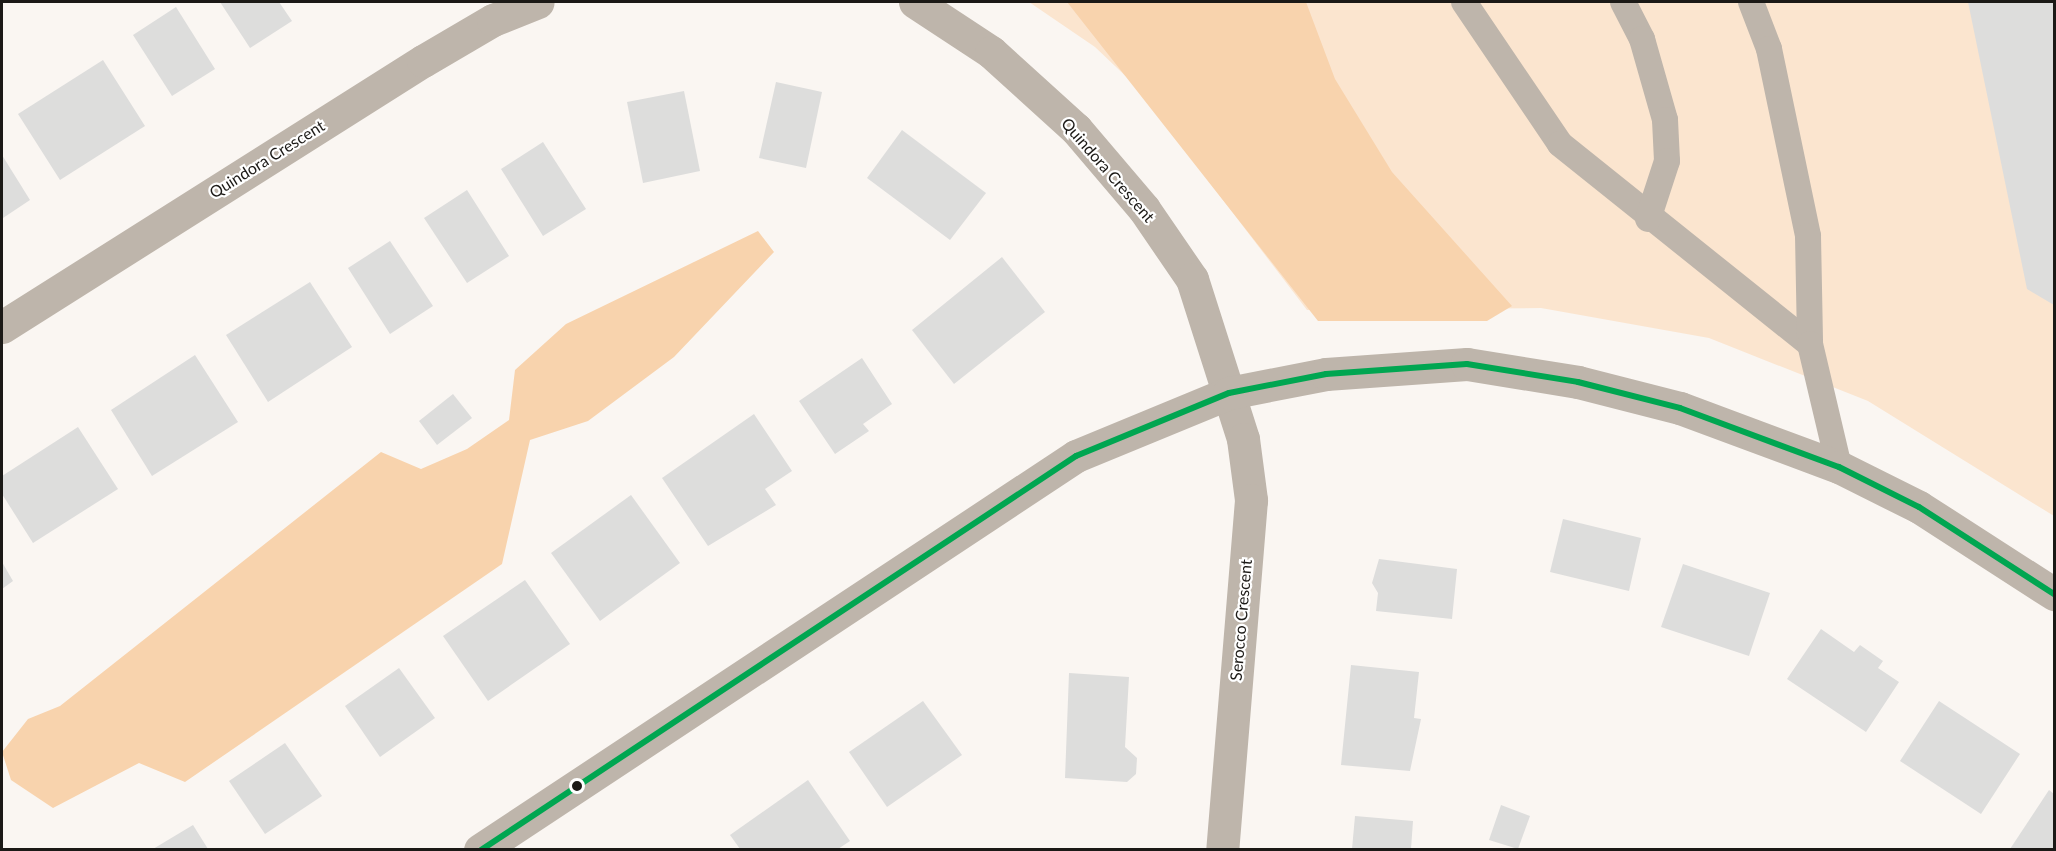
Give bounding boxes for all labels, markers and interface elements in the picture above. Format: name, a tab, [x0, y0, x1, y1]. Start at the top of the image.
street label: Quindora Crescent	[1057, 114, 1159, 226]
street label: Quindora Crescent	[206, 116, 328, 202]
street label: Serocco Crescent	[1226, 558, 1256, 682]
unlabelled marker	[571, 780, 583, 792]

